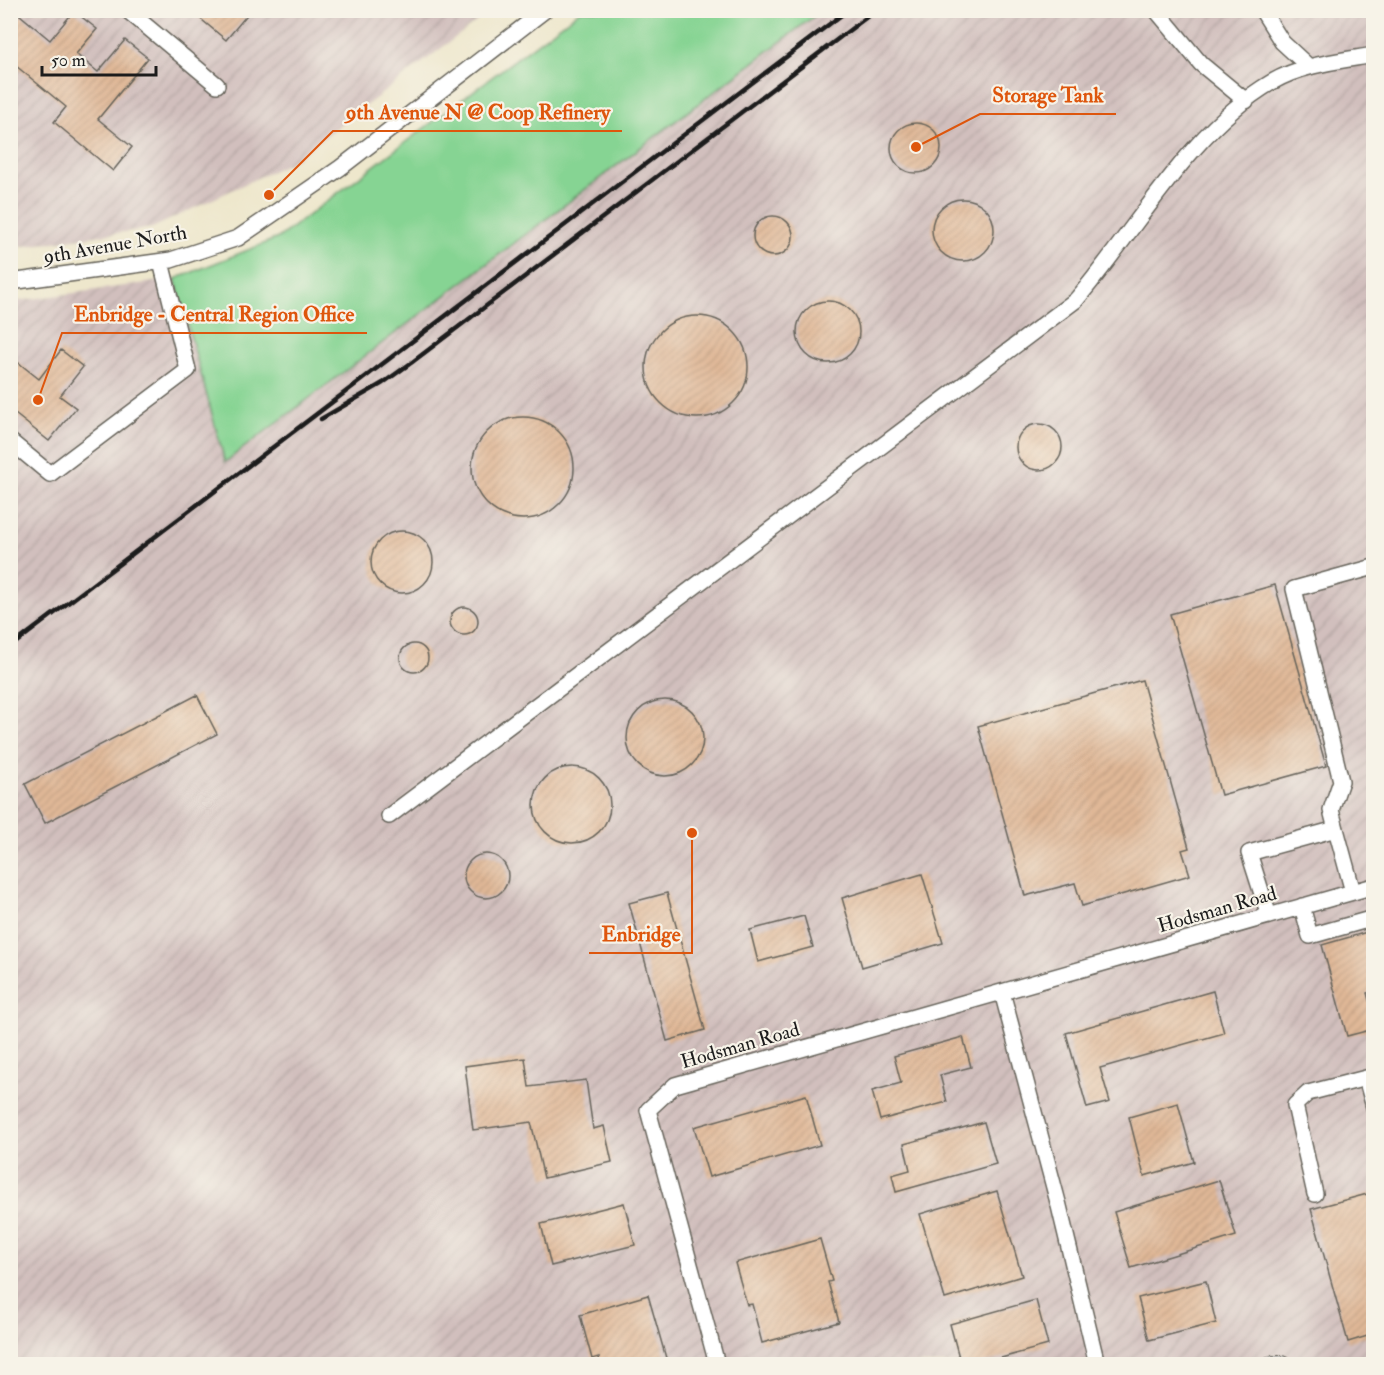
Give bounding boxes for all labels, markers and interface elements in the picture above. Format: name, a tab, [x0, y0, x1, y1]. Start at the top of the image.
scale bar	[42, 39, 156, 77]
text: 50 m	[51, 49, 86, 72]
callout: Storage Tank	[980, 75, 1116, 114]
text: Storage Tank	[992, 82, 1105, 109]
callout: 9th Avenue N @ Coop Refinery	[333, 92, 622, 131]
text: 9th Avenue N @ Coop Refinery	[344, 99, 611, 126]
street label: 9th Avenue North	[40, 220, 189, 270]
callout: Enbridge - Central Region Office	[62, 294, 367, 333]
text: Enbridge - Central Region Office	[74, 301, 355, 328]
street label: Hodsman Road	[1155, 881, 1280, 938]
callout: Enbridge	[589, 914, 692, 953]
text: Enbridge	[602, 921, 681, 948]
street label: Hodsman Road	[678, 1017, 803, 1074]

